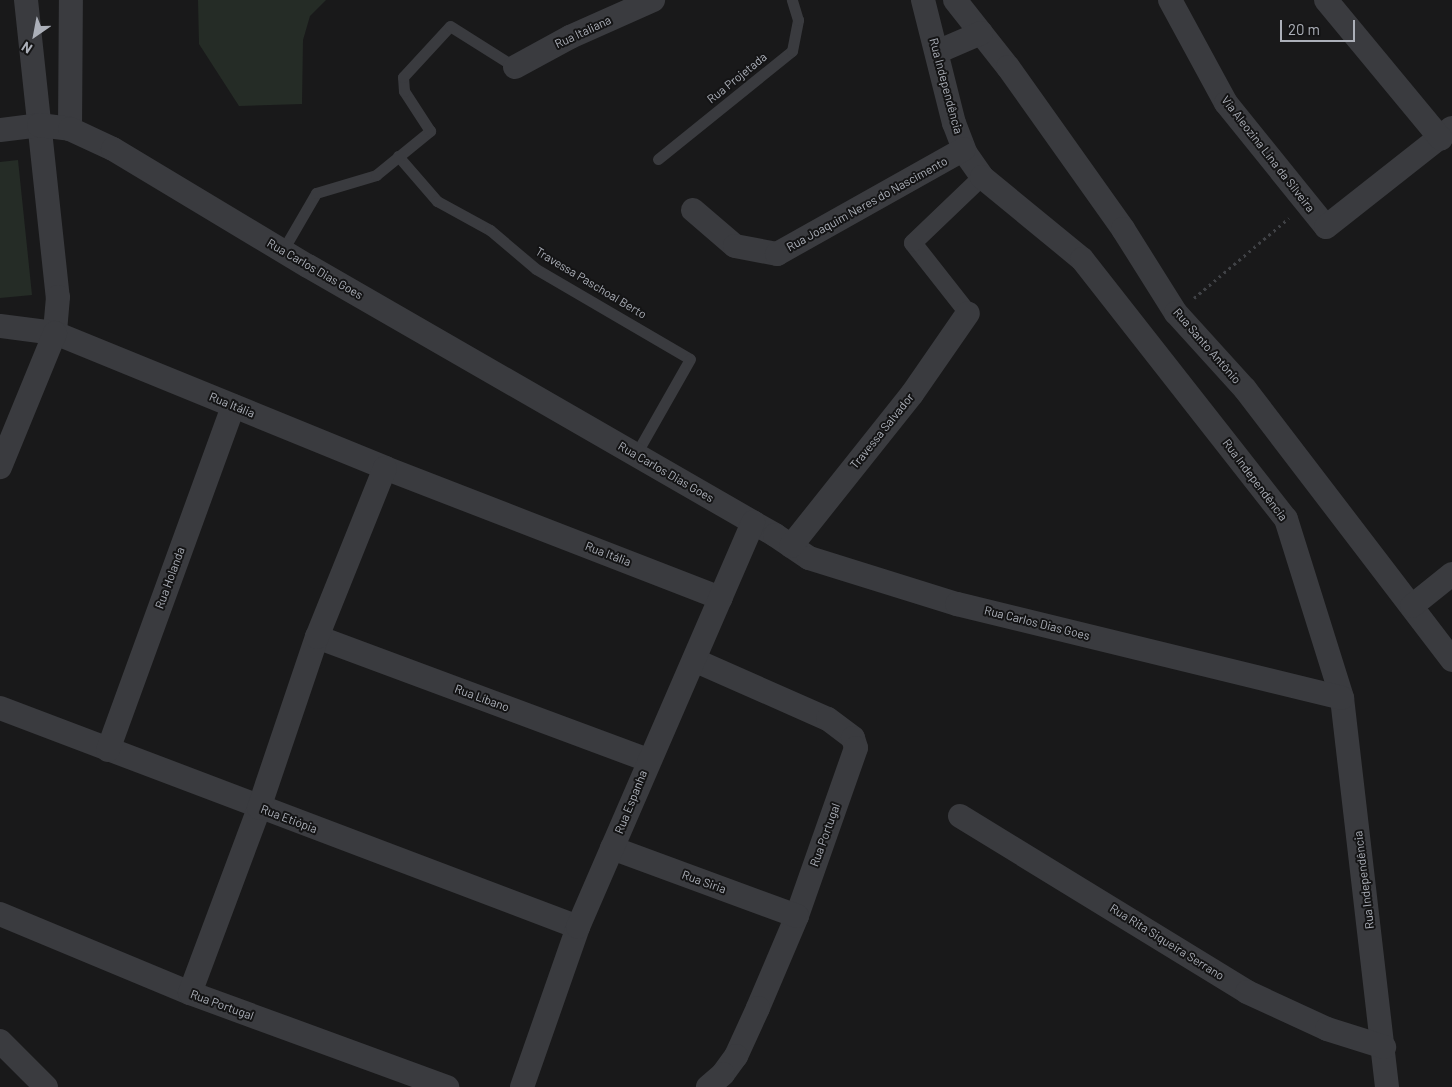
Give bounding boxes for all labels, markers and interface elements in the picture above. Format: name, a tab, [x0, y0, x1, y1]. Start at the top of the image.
north arrow	[10, 10, 60, 60]
scale bar	[1282, 10, 1357, 42]
street label: Rua Italiana	[553, 13, 613, 51]
text: 20 m	[1288, 20, 1320, 38]
street label: Rua Independência	[926, 36, 966, 136]
text: N	[18, 38, 35, 58]
street label: Rua Projetada	[704, 50, 770, 106]
street label: Via Aleozina Lina da Silveira	[1218, 93, 1318, 215]
street label: Rua Joaquim Neres do Nascimento	[784, 154, 950, 254]
street label: Rua Carlos Dias Goes	[265, 236, 365, 302]
street label: Travessa Paschoal Berto	[533, 244, 649, 322]
street label: Rua Santo Antônio	[1170, 305, 1244, 387]
street label: Rua Itália	[207, 389, 257, 421]
street label: Travessa Salvador	[847, 390, 917, 472]
street label: Rua Independência	[1220, 436, 1290, 524]
street label: Rua Carlos Dias Goes	[616, 439, 716, 505]
street label: Rua Itália	[583, 539, 633, 569]
street label: Rua Holanda	[152, 545, 188, 611]
street label: Rua Carlos Dias Goes	[983, 603, 1091, 643]
street label: Rua Líbano	[453, 681, 511, 715]
street label: Rua Espanha	[612, 768, 650, 836]
street label: Rua Portugal	[807, 801, 843, 869]
street label: Rua Etiópia	[259, 802, 319, 836]
street label: Rua Independência	[1351, 830, 1377, 930]
street label: Rua Siria	[680, 867, 728, 897]
street label: Rua Rita Siqueira Serrano	[1107, 901, 1227, 983]
street label: Rua Portugal	[188, 987, 256, 1023]

